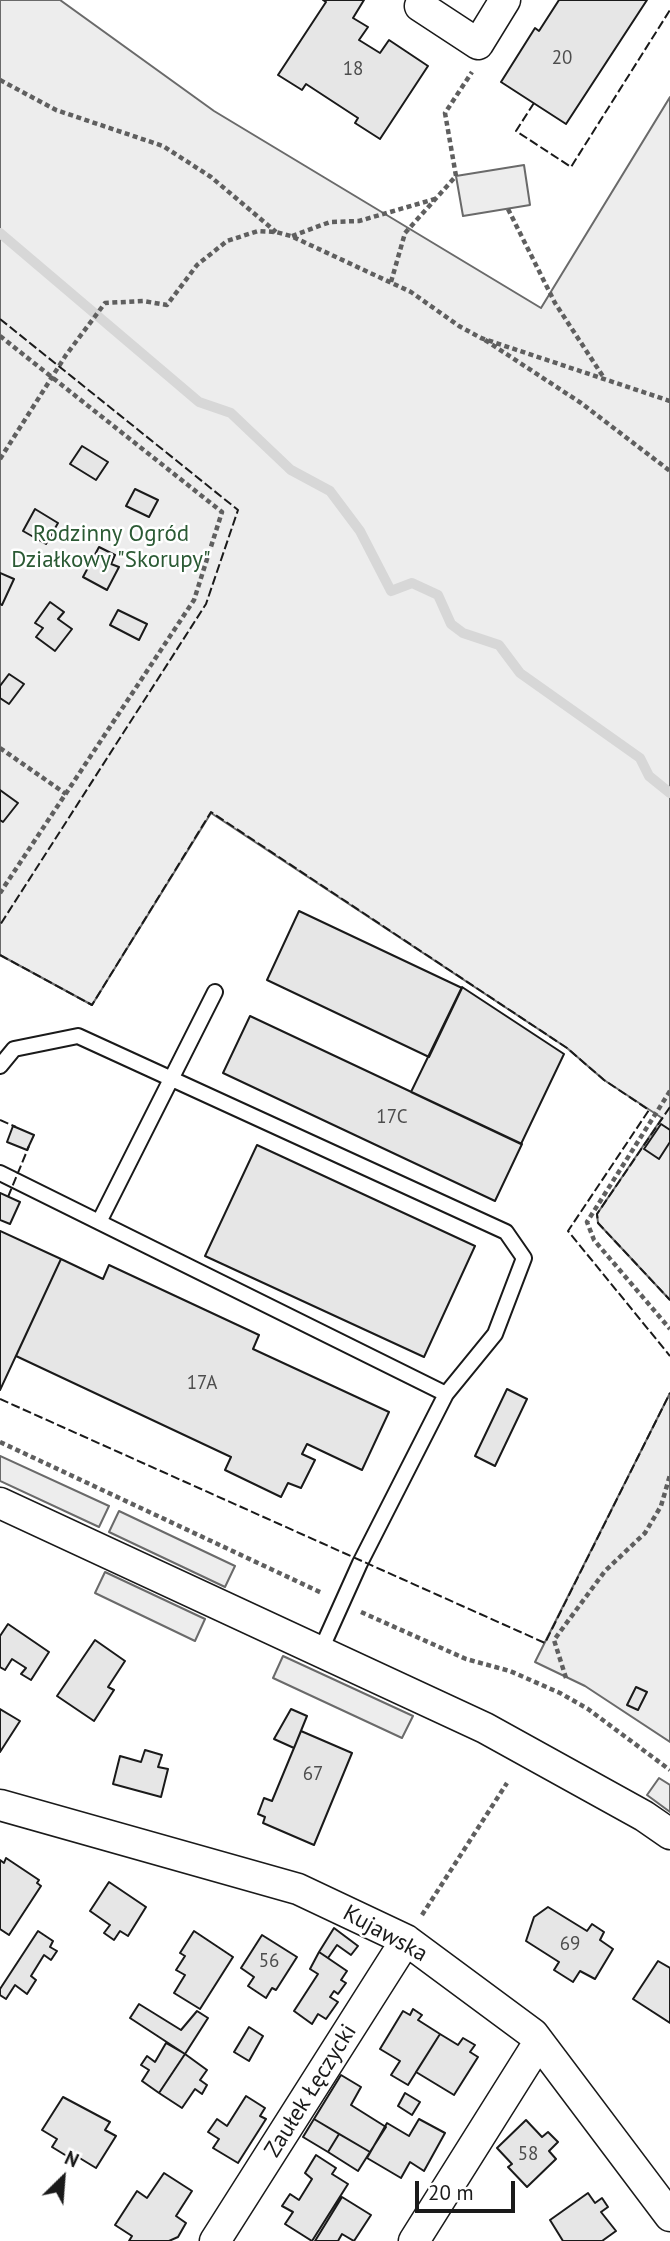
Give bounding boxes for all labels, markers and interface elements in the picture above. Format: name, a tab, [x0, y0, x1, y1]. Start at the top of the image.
house number: 20	[552, 48, 572, 70]
house number: 18	[343, 59, 363, 81]
park label: Rodzinny Ogród Działkowy "Skorupy"	[11, 520, 211, 574]
house number: 17C	[376, 1107, 408, 1129]
house number: 17A	[187, 1373, 217, 1395]
house number: 67	[303, 1764, 323, 1786]
street label: Kujawska	[338, 1900, 432, 1968]
house number: 69	[560, 1934, 580, 1956]
house number: 56	[259, 1951, 279, 1973]
street label: Zaułek Łęczycki	[259, 2019, 363, 2163]
north arrow	[28, 2143, 98, 2213]
house number: 58	[518, 2144, 538, 2166]
text: N	[61, 2145, 83, 2172]
scale bar	[418, 2168, 518, 2212]
text: 20 m	[428, 2179, 474, 2206]

